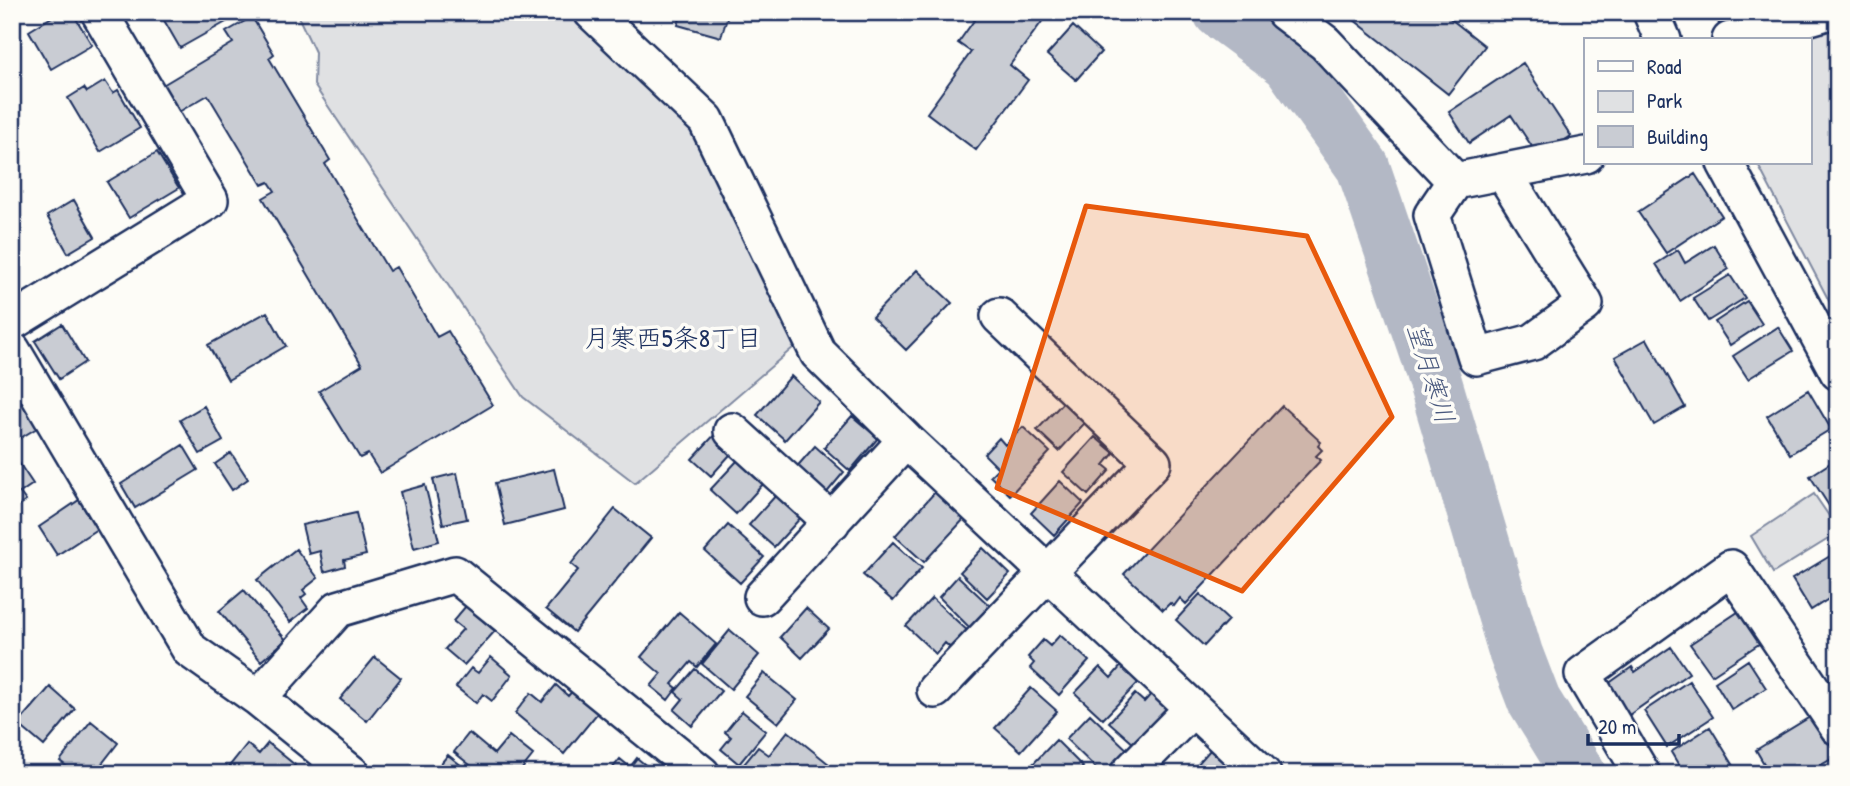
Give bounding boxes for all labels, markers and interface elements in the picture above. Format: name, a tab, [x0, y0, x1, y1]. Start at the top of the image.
legend	[1584, 38, 1812, 164]
text: Road	[1647, 52, 1681, 81]
text: Park	[1647, 86, 1682, 115]
text: Building	[1647, 122, 1708, 151]
water label: 望月寒川	[1400, 318, 1463, 428]
district label: 月寒西5条8丁目	[584, 320, 762, 355]
scale bar	[1588, 702, 1678, 746]
text: 20 m	[1598, 712, 1636, 741]

